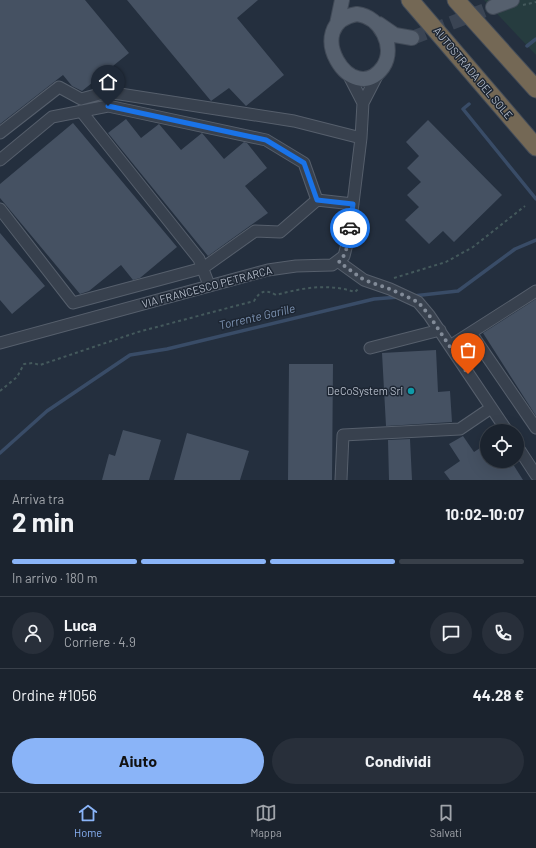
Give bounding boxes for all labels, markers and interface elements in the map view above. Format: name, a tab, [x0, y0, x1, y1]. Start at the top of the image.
street label: AUTOSTRADA DEL SOLE	[431, 24, 516, 122]
pin	[91, 65, 125, 106]
icon: home	[97, 71, 119, 93]
courier	[330, 208, 370, 248]
icon: car	[339, 217, 361, 239]
street label: VIA FRANCESCO PETRARCA	[140, 263, 274, 310]
water label: Torrente Garille	[217, 300, 296, 332]
pin	[451, 333, 485, 374]
icon: bag	[457, 339, 479, 361]
place label: DeCoSystem Srl	[327, 384, 403, 397]
marker: DeCoSystem Srl	[406, 386, 416, 396]
map controls	[480, 424, 524, 468]
button: locate	[480, 424, 524, 468]
text: Arriva tra	[12, 491, 64, 507]
text: 10:02–10:07	[445, 505, 524, 523]
text: 2 min	[12, 506, 74, 537]
text: In arrivo · 180 m	[12, 570, 97, 586]
button: person	[12, 612, 54, 654]
button: chat	[430, 612, 472, 654]
button: phone	[482, 612, 524, 654]
text: Luca	[64, 616, 97, 634]
text: Corriere · 4.9	[64, 634, 136, 650]
text: Ordine #1056	[12, 686, 97, 704]
text: 44.28 €	[473, 686, 524, 704]
button: Aiuto	[12, 738, 264, 784]
button: Condividi	[272, 738, 524, 784]
tab: Home	[74, 802, 102, 839]
tab: Mappa	[250, 802, 282, 839]
tab: Salvati	[430, 802, 462, 839]

